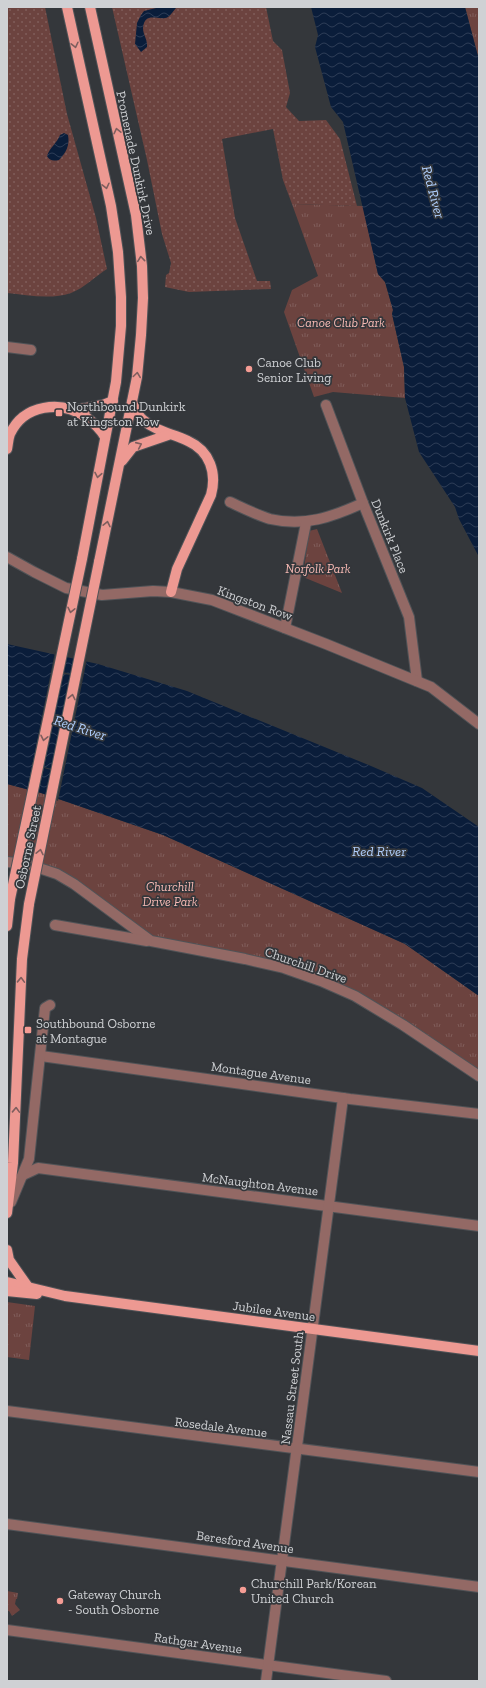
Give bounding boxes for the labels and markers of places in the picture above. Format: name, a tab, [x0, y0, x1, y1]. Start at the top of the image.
place label: Canoe Club Senior Living	[257, 355, 331, 385]
marker: Canoe Club Senior Living	[244, 364, 254, 374]
place label: Northbound Dunkirk at Kingston Row	[67, 399, 186, 429]
marker: Northbound Dunkirk at Kingston Row	[54, 408, 64, 418]
place label: Southbound Osborne at Montague	[36, 1016, 155, 1046]
marker: Southbound Osborne at Montague	[23, 1025, 33, 1035]
place label: Churchill Park/Korean United Church	[251, 1576, 377, 1606]
marker: Churchill Park/Korean United Church	[238, 1585, 248, 1595]
place label: Gateway Church - South Osborne	[68, 1587, 162, 1617]
marker: Gateway Church - South Osborne	[55, 1596, 65, 1606]

